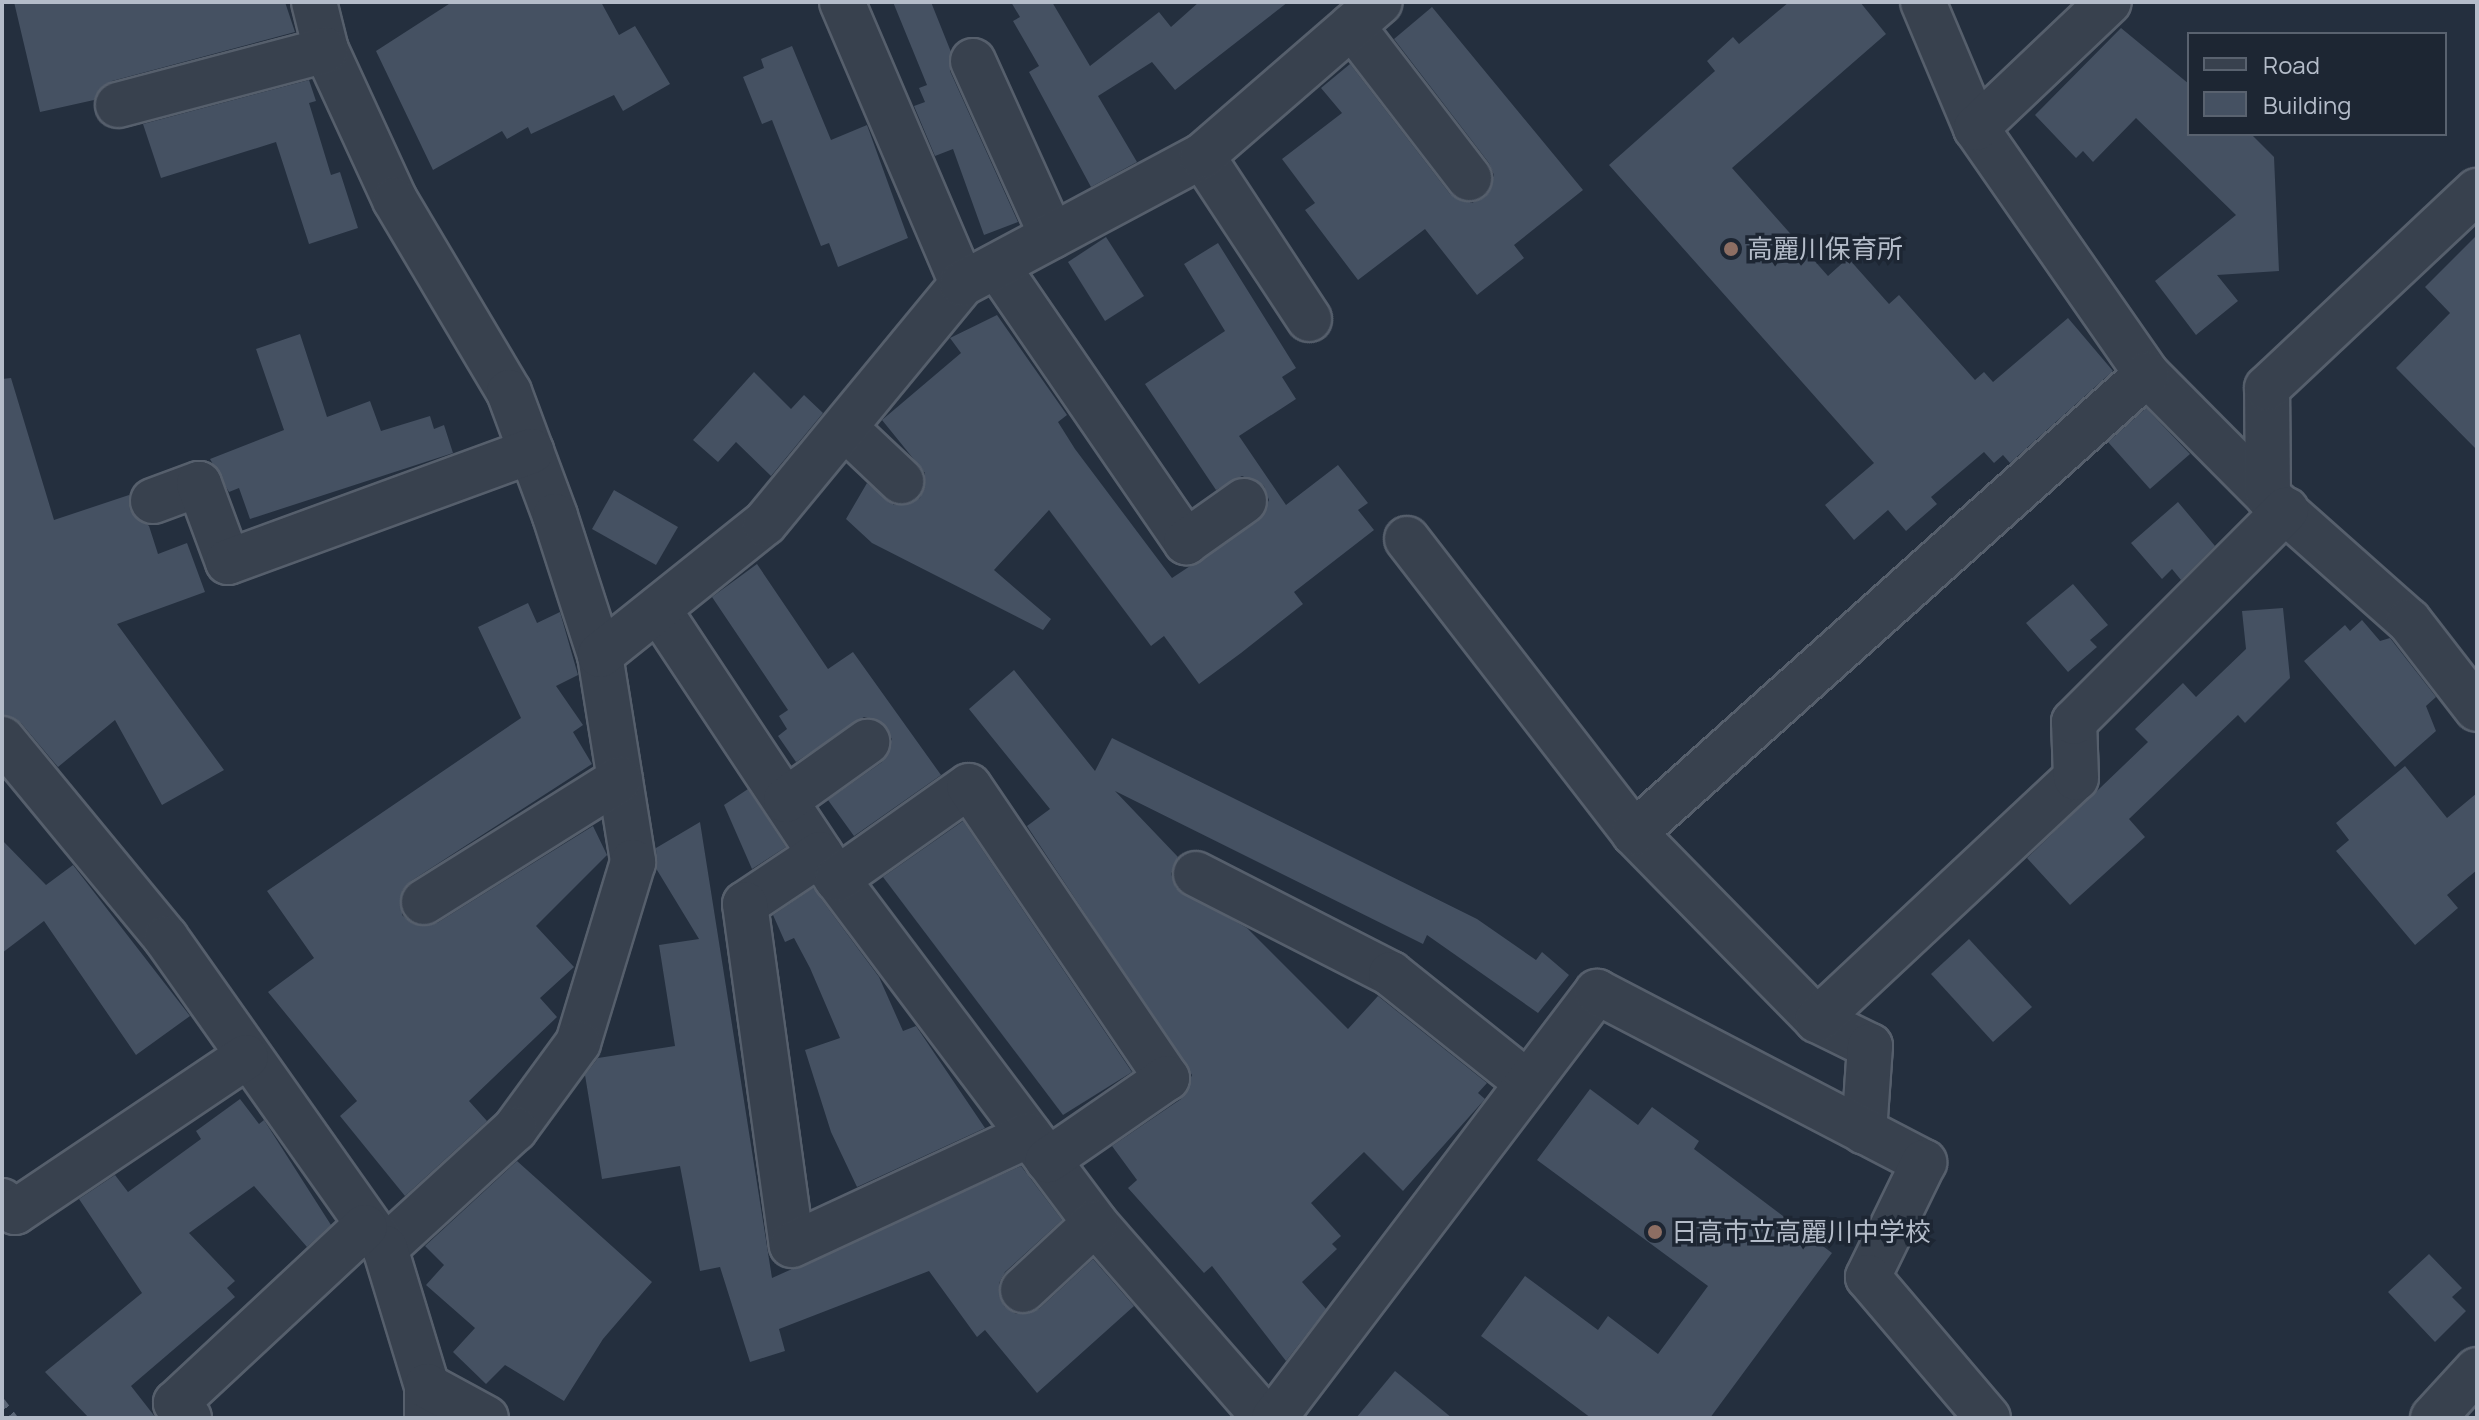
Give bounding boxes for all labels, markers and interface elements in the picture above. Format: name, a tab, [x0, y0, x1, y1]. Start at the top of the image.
legend	[2187, 32, 2447, 136]
text: Road	[2263, 48, 2320, 81]
text: Building	[2263, 88, 2351, 121]
place label: 高麗川保育所	[1747, 233, 1903, 265]
marker: 高麗川保育所	[1722, 240, 1740, 258]
place label: 日高市立高麗川中学校	[1671, 1216, 1931, 1248]
marker: 日高市立高麗川中学校	[1646, 1223, 1664, 1241]

